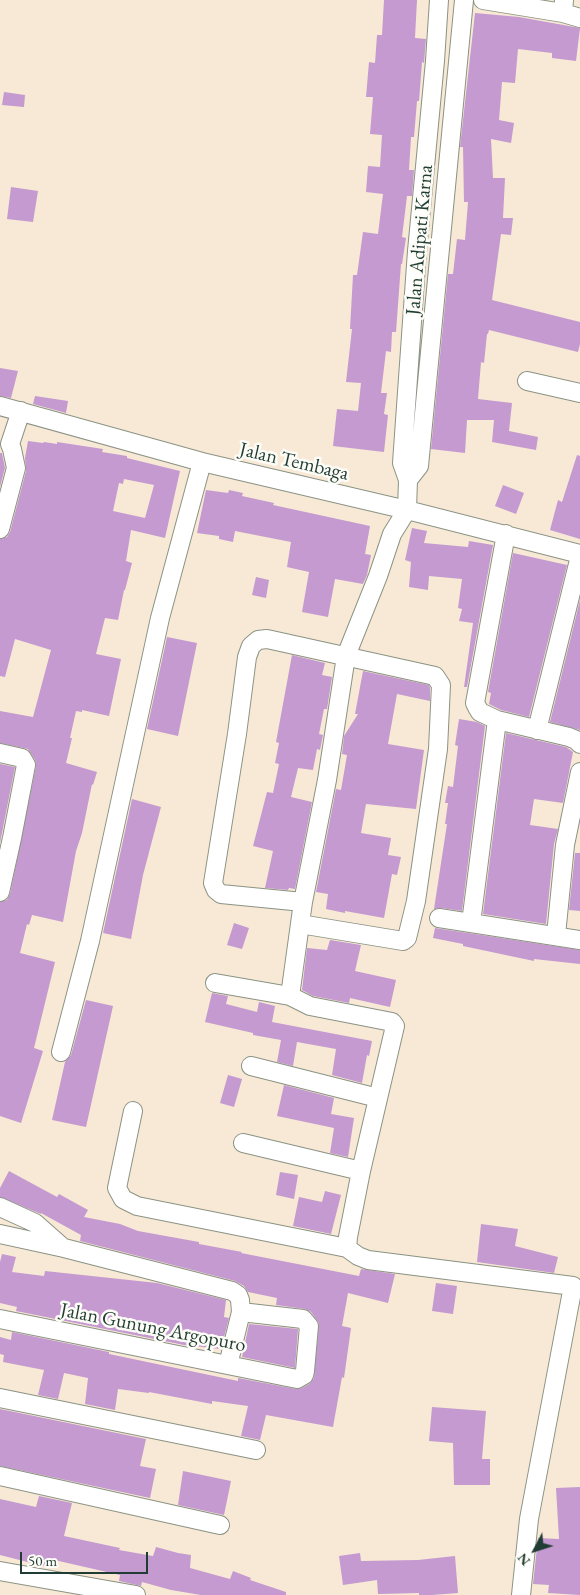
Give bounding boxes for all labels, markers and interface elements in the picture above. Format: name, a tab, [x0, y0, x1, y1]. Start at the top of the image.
street label: Jalan Adipati Karna	[401, 164, 439, 316]
street label: Jalan Tembaga	[237, 438, 351, 486]
street label: Jalan Gunung Argopuro	[58, 1298, 248, 1358]
north arrow	[510, 1525, 560, 1575]
scale bar	[22, 1542, 150, 1574]
text: N	[513, 1550, 534, 1570]
text: 50 m	[28, 1551, 57, 1570]

